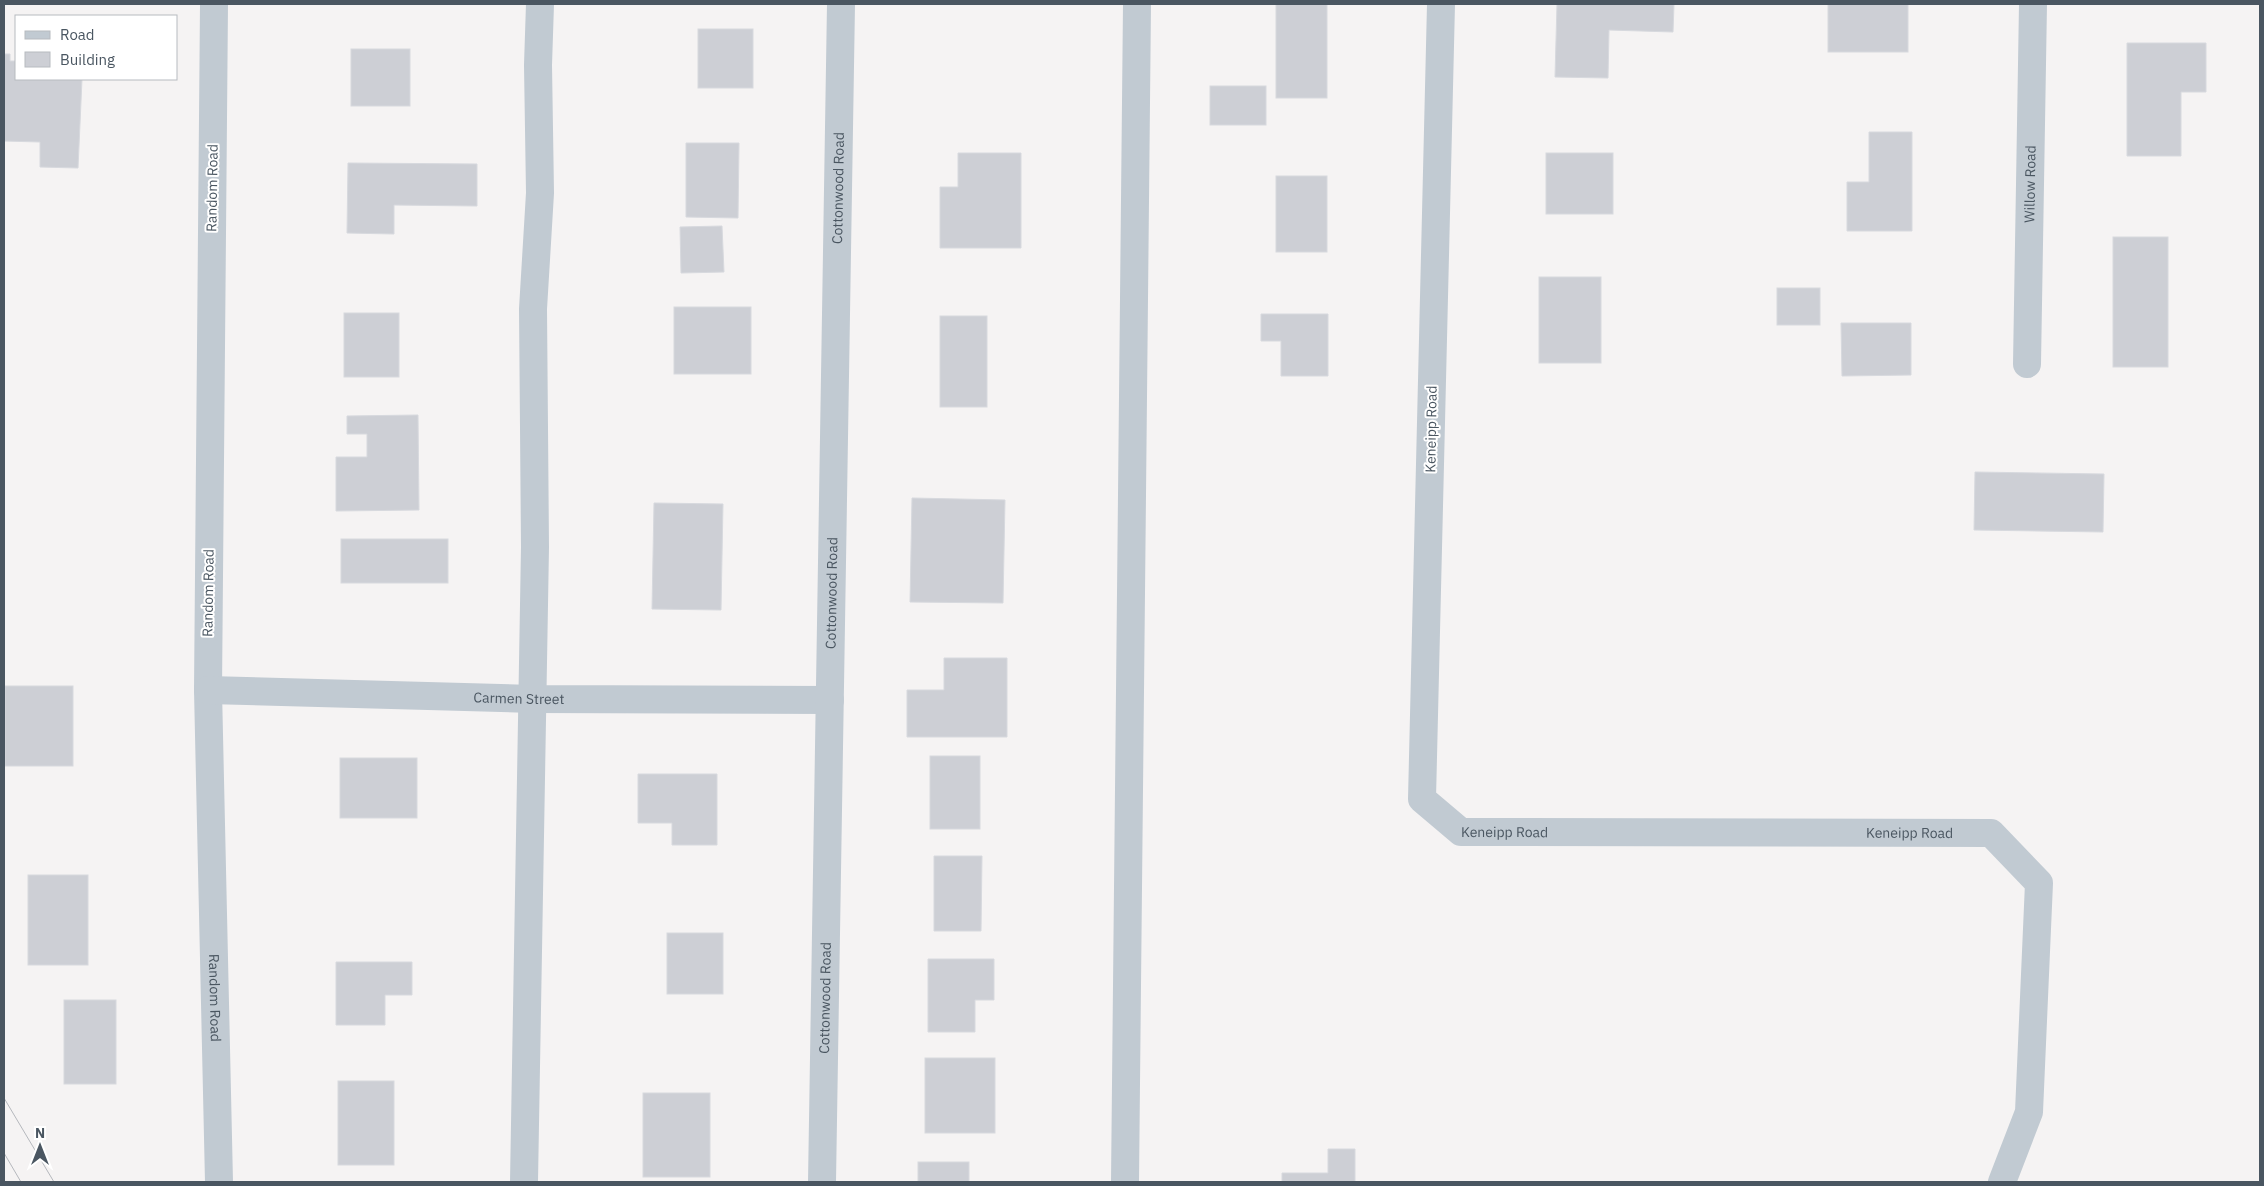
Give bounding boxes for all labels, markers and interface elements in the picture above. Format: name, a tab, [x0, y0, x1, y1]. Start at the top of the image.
legend	[15, 15, 178, 80]
text: Road	[60, 25, 95, 44]
text: Building	[60, 50, 115, 69]
street label: Cottonwood Road	[828, 132, 848, 244]
street label: Random Road	[202, 144, 222, 232]
street label: Willow Road	[2020, 145, 2040, 223]
street label: Keneipp Road	[1421, 385, 1441, 473]
street label: Cottonwood Road	[822, 537, 841, 649]
street label: Random Road	[198, 549, 218, 637]
street label: Carmen Street	[473, 688, 564, 708]
street label: Keneipp Road	[1461, 823, 1548, 841]
street label: Keneipp Road	[1866, 824, 1953, 842]
street label: Cottonwood Road	[815, 942, 835, 1054]
street label: Random Road	[205, 954, 225, 1042]
north arrow	[15, 1121, 65, 1171]
text: N	[35, 1124, 45, 1142]

